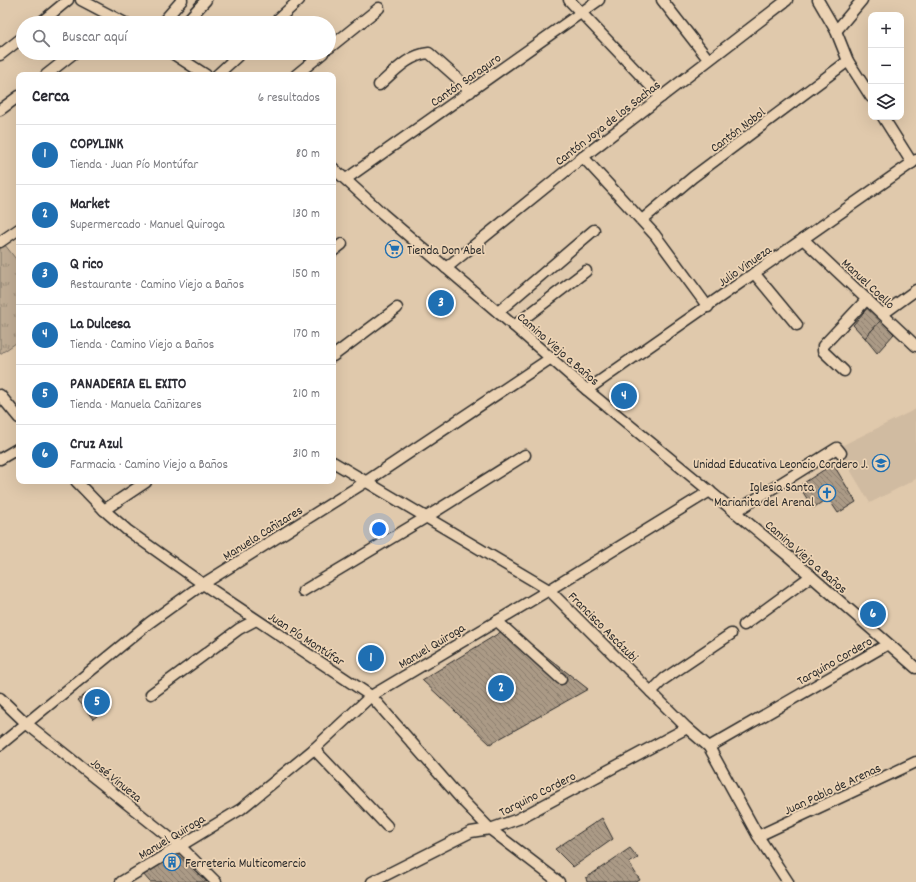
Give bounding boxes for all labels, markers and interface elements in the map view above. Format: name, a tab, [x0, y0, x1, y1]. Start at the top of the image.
map controls	[868, 12, 904, 120]
button: +	[868, 12, 904, 48]
search box	[16, 16, 336, 60]
icon: search	[30, 27, 52, 49]
text: Buscar aquí	[62, 27, 127, 49]
button: −	[868, 48, 904, 84]
street label: Cantón Saraguro	[427, 49, 506, 113]
street label: Cantón Joya de los Sachas	[552, 77, 665, 171]
button: layers	[868, 84, 904, 120]
text: Cerca	[32, 86, 69, 110]
text: 6 resultados	[258, 89, 320, 108]
street label: Cantón Nobol	[707, 104, 770, 158]
text: COPYLINK	[70, 134, 123, 156]
text: 1	[44, 145, 46, 164]
text: 80 m	[296, 145, 320, 164]
text: Tienda · Juan Pío Montúfar	[70, 156, 198, 175]
text: Market	[70, 194, 110, 216]
text: 2	[42, 205, 48, 224]
text: 130 m	[292, 205, 320, 224]
text: Supermercado · Manuel Quiroga	[70, 216, 225, 235]
supermarket icon: Tienda Don Abel	[384, 239, 404, 259]
street label: Julio Vinueza	[715, 241, 777, 292]
place label: Tienda Don Abel	[407, 242, 485, 261]
text: Q rico	[70, 254, 103, 276]
street label: Manuel Coello	[836, 255, 898, 315]
text: 3	[42, 265, 48, 284]
text: 150 m	[292, 265, 320, 284]
text: Restaurante · Camino Viejo a Baños	[70, 276, 244, 295]
pin: 3	[428, 288, 454, 318]
street label: Camino Viejo a Baños	[512, 309, 603, 391]
text: La Dulcesa	[70, 314, 130, 336]
text: 4	[42, 325, 48, 344]
text: 170 m	[293, 325, 320, 344]
text: Tienda · Camino Viejo a Baños	[70, 336, 214, 355]
text: PANADERIA EL EXITO	[70, 374, 186, 396]
pin: 4	[611, 381, 637, 411]
text: 5	[42, 385, 48, 404]
text: 210 m	[292, 385, 320, 404]
text: Tienda · Manuela Cañizares	[70, 396, 202, 415]
text: Cruz Azul	[70, 434, 123, 456]
text: 6	[42, 445, 48, 464]
text: 310 m	[292, 445, 320, 464]
school or university icon: Unidad Educativa Leoncio Cordero J.	[871, 453, 891, 473]
text: Farmacia · Camino Viejo a Baños	[70, 456, 228, 475]
place label: Unidad Educativa Leoncio Cordero J.	[693, 456, 868, 475]
place label: Iglesia Santa Marianita del Arenal	[714, 479, 815, 513]
church icon: Iglesia Santa Marianita del Arenal	[817, 483, 837, 503]
street label: Manuela Cañizares	[220, 502, 307, 566]
street label: Camino Viejo a Baños	[760, 517, 851, 599]
your location	[369, 519, 389, 539]
street label: Francisco Ascázubi	[563, 588, 642, 668]
pin: 6	[860, 599, 886, 629]
street label: Juan Pío Montúfar	[264, 608, 348, 672]
street label: Manuel Quiroga	[395, 619, 470, 675]
street label: Tarquino Cordero	[794, 633, 877, 691]
pin: 1	[358, 643, 384, 673]
pin: 2	[488, 673, 514, 703]
pin: 5	[84, 687, 110, 717]
street label: José Vinueza	[86, 754, 146, 808]
street label: Juan Pablo de Arenas	[781, 759, 885, 821]
street label: Tarquino Cordero	[496, 768, 580, 823]
street label: Manuel Quiroga	[135, 810, 210, 866]
building icon: Ferreteria Multicomercio	[162, 852, 182, 872]
place label: Ferreteria Multicomercio	[185, 855, 306, 874]

